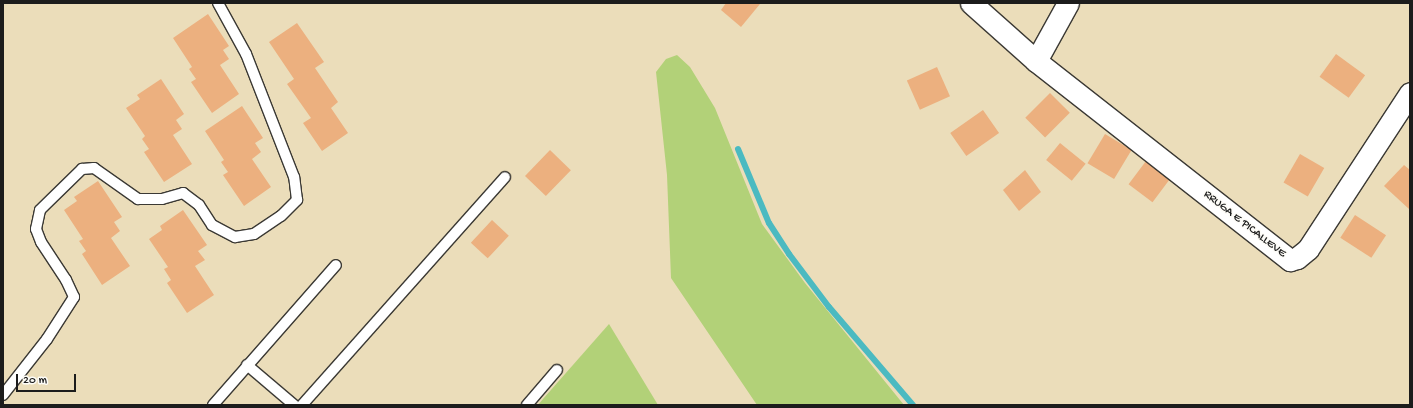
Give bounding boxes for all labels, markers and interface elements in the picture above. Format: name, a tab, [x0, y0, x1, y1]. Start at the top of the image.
street label: RRUGA E PICALLEVE	[1200, 188, 1288, 262]
scale bar	[18, 366, 78, 392]
text: 20 m	[23, 374, 47, 388]

